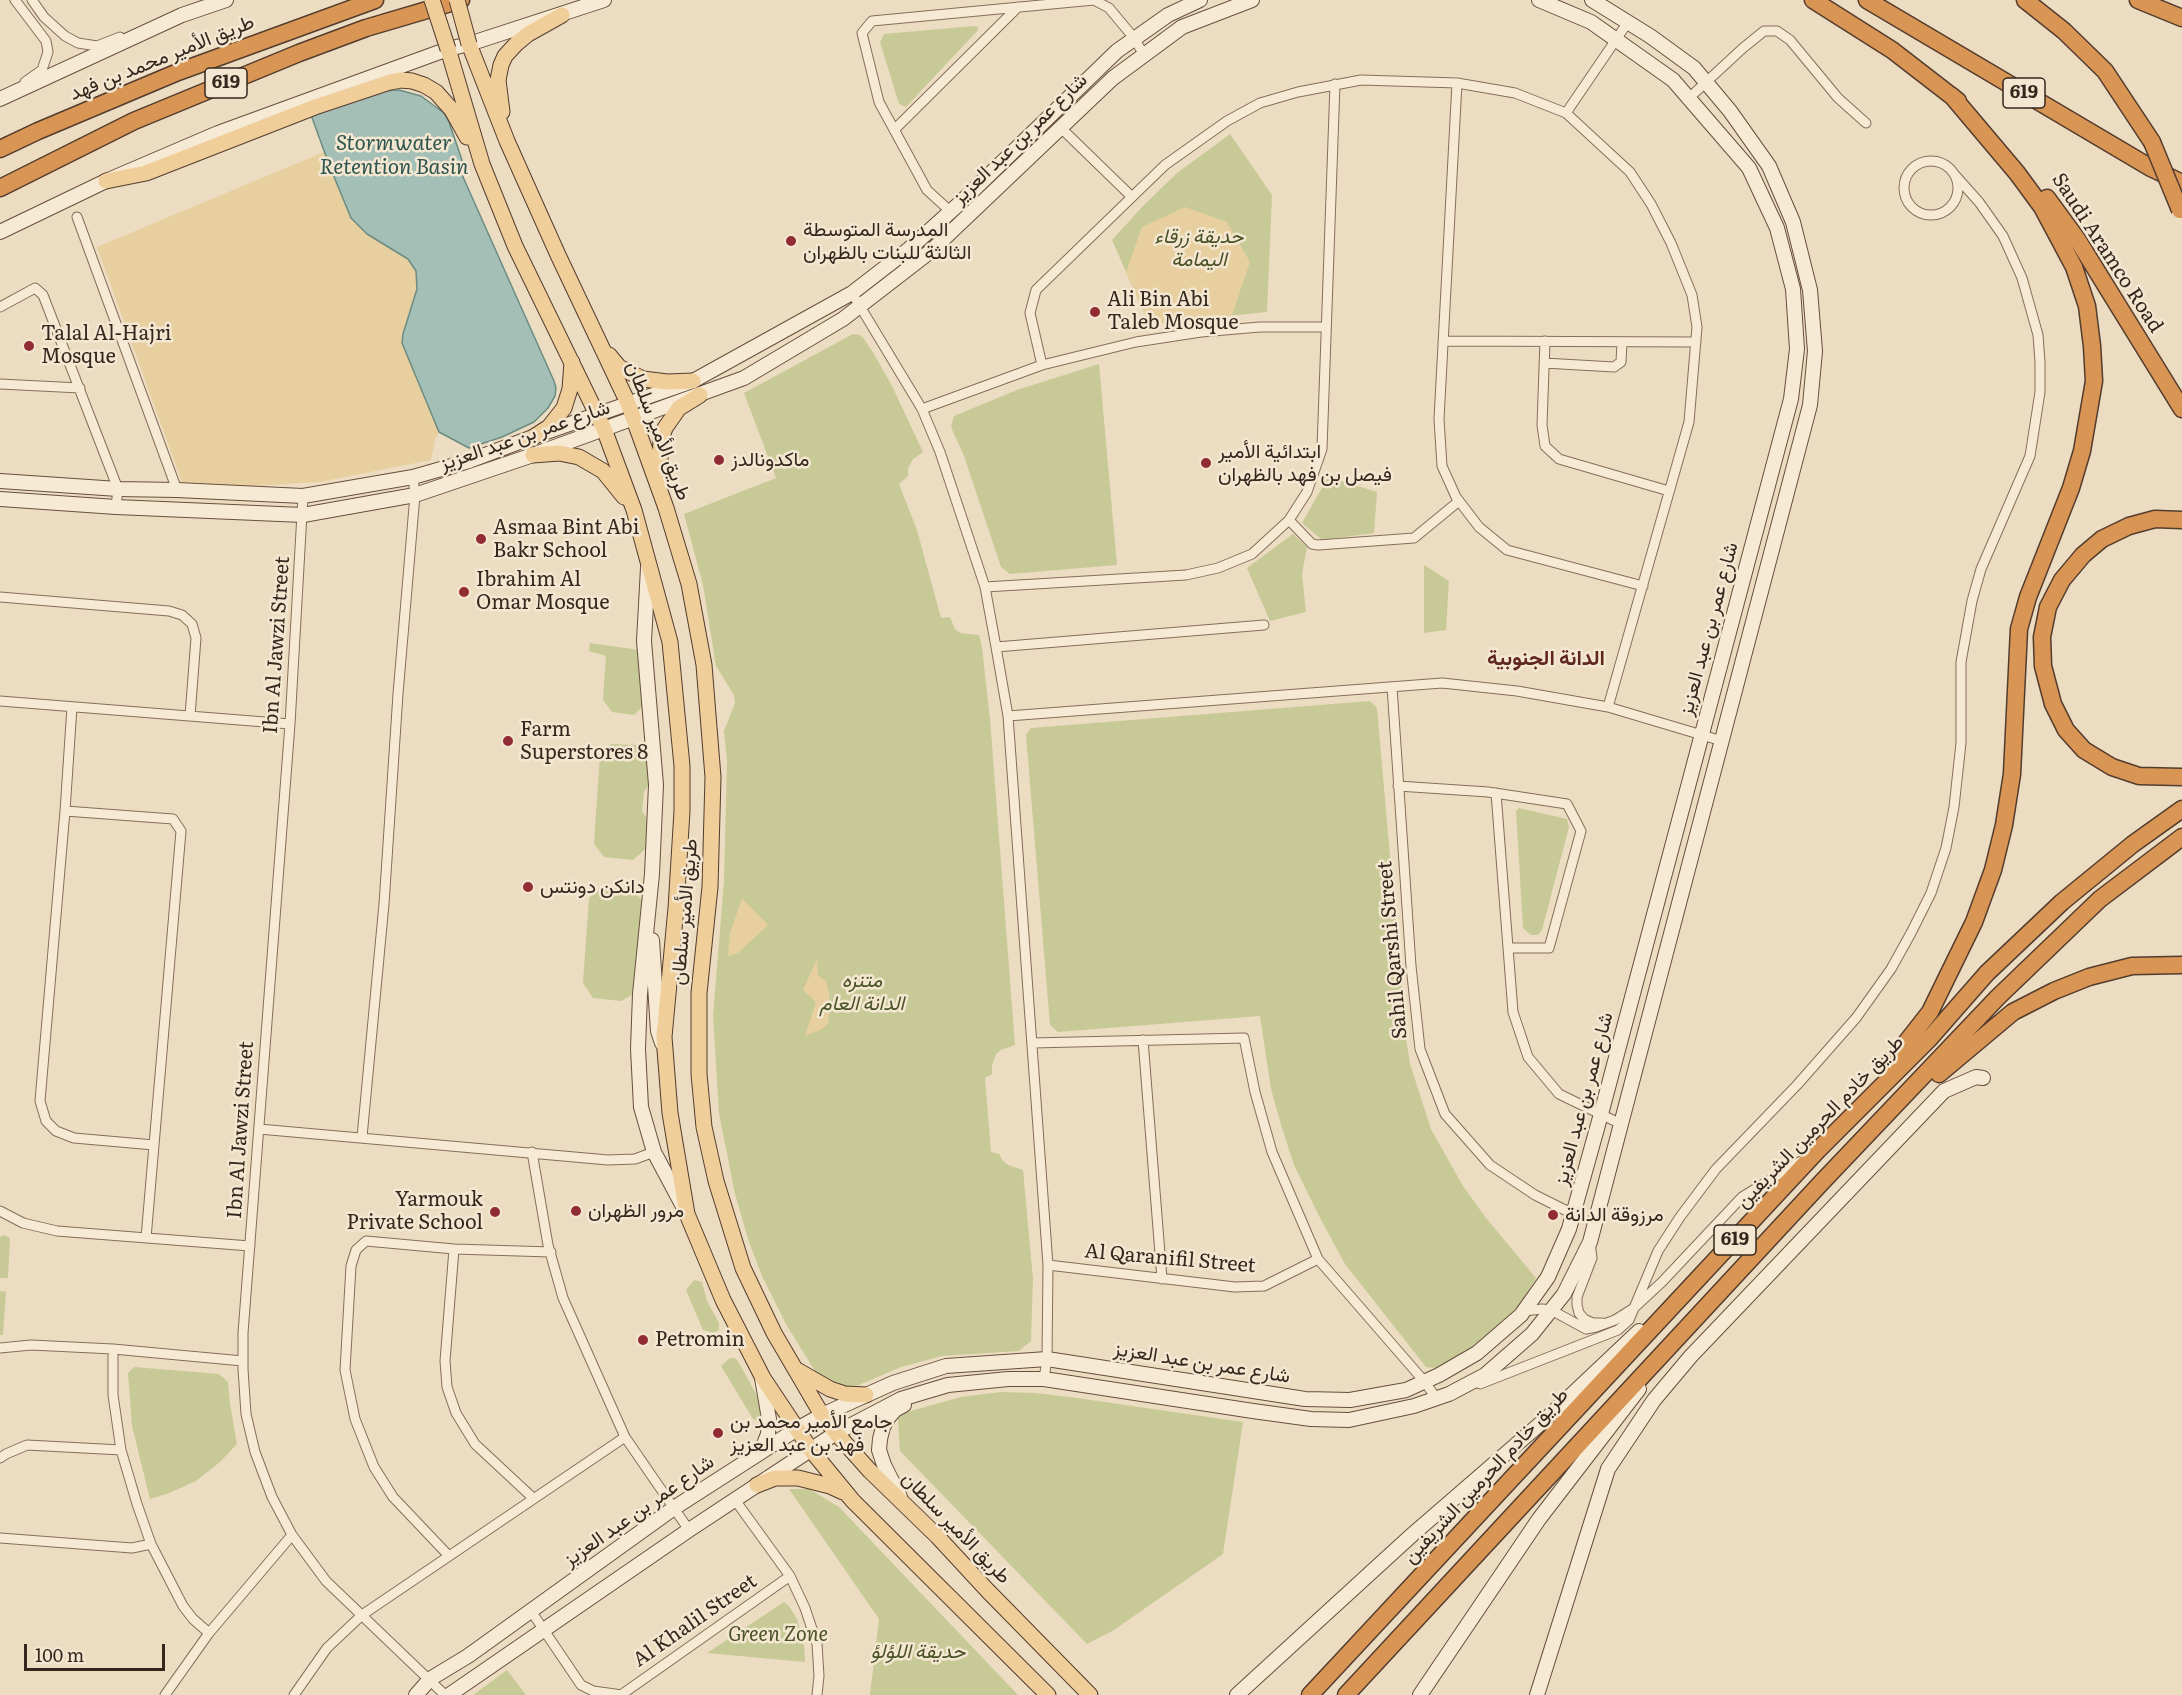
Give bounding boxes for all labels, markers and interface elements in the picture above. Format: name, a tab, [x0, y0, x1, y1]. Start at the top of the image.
street label: طريق الأمير محمد بن فهد	[66, 10, 258, 106]
road number: 619	[205, 68, 247, 98]
street label: شارع عمر بن عبد العزيز	[948, 68, 1092, 210]
road number: 619	[2003, 78, 2045, 108]
water label: Stormwater Retention Basin	[319, 131, 469, 181]
street label: Saudi Aramco Road	[2046, 169, 2168, 337]
place label: المدرسة المتوسطة الثالثة للبنات بالظهران	[803, 218, 971, 265]
park label: حديقة زرقاء اليمامة	[1155, 225, 1243, 272]
marker: المدرسة المتوسطة الثالثة للبنات بالظهران	[784, 234, 798, 248]
place label: Ali Bin Abi Taleb Mosque	[1107, 288, 1239, 335]
marker: Ali Bin Abi Taleb Mosque	[1088, 305, 1102, 319]
place label: Talal Al-Hajri Mosque	[41, 322, 171, 369]
marker: Talal Al-Hajri Mosque	[22, 339, 36, 353]
street label: طريق الأمير سلطان	[620, 358, 696, 504]
street label: شارع عمر بن عبد العزيز	[437, 396, 613, 476]
place label: ابتدائية الأمير فيصل بن فهد بالظهران	[1218, 440, 1392, 487]
place label: ماكدونالدز	[731, 448, 809, 472]
marker: ماكدونالدز	[712, 453, 726, 467]
marker: ابتدائية الأمير فيصل بن فهد بالظهران	[1199, 456, 1213, 470]
place label: Asmaa Bint Abi Bakr School	[493, 516, 639, 563]
marker: Asmaa Bint Abi Bakr School	[474, 532, 488, 546]
street label: شارع عمر بن عبد العزيز	[1674, 540, 1744, 718]
street label: Ibn Al Jawzi Street	[259, 555, 295, 735]
place label: Ibrahim Al Omar Mosque	[476, 568, 610, 615]
marker: Ibrahim Al Omar Mosque	[457, 585, 471, 599]
district label: الدانة الجنوبية	[1487, 646, 1605, 672]
place label: Farm Superstores 8	[520, 718, 648, 765]
marker: Farm Superstores 8	[501, 734, 515, 748]
street label: طريق الأمير سلطان	[667, 838, 703, 986]
street label: Sahil Qarshi Street	[1373, 860, 1413, 1040]
place label: دانكن دونتس	[540, 875, 645, 899]
marker: دانكن دونتس	[521, 880, 535, 894]
park label: متنزه الدانة العام	[820, 969, 904, 1016]
street label: شارع عمر بن عبد العزيز	[1549, 1010, 1619, 1188]
street label: طريق خادم الحرمين الشريفين	[1731, 1030, 1909, 1214]
street label: Ibn Al Jawzi Street	[223, 1040, 259, 1220]
place label: Yarmouk Private School	[347, 1188, 483, 1235]
place label: مرور الظهران	[588, 1199, 684, 1223]
place label: مرزوقة الدانة	[1565, 1203, 1664, 1227]
marker: مرور الظهران	[569, 1204, 583, 1218]
marker: Yarmouk Private School	[488, 1205, 502, 1219]
marker: مرزوقة الدانة	[1546, 1208, 1560, 1222]
road number: 619	[1714, 1225, 1756, 1255]
street label: Al Qaranifil Street	[1083, 1240, 1257, 1278]
place label: Petromin	[655, 1328, 745, 1352]
marker: Petromin	[636, 1333, 650, 1347]
street label: شارع عمر بن عبد العزيز	[1112, 1337, 1292, 1389]
street label: طريق خادم الحرمين الشريفين	[1398, 1383, 1574, 1569]
place label: جامع الأمير محمد بن فهد بن عبد العزيز	[730, 1410, 892, 1457]
marker: جامع الأمير محمد بن فهد بن عبد العزيز	[711, 1426, 725, 1440]
street label: شارع عمر بن عبد العزيز	[559, 1450, 719, 1572]
street label: طريق الأمير سلطان	[896, 1467, 1016, 1589]
street label: Al Khalil Street	[628, 1569, 762, 1673]
park label: Green Zone	[728, 1623, 828, 1647]
scale bar	[27, 1632, 168, 1670]
park label: حديقة اللؤلؤ	[871, 1640, 965, 1664]
text: 100 m	[35, 1641, 84, 1668]

